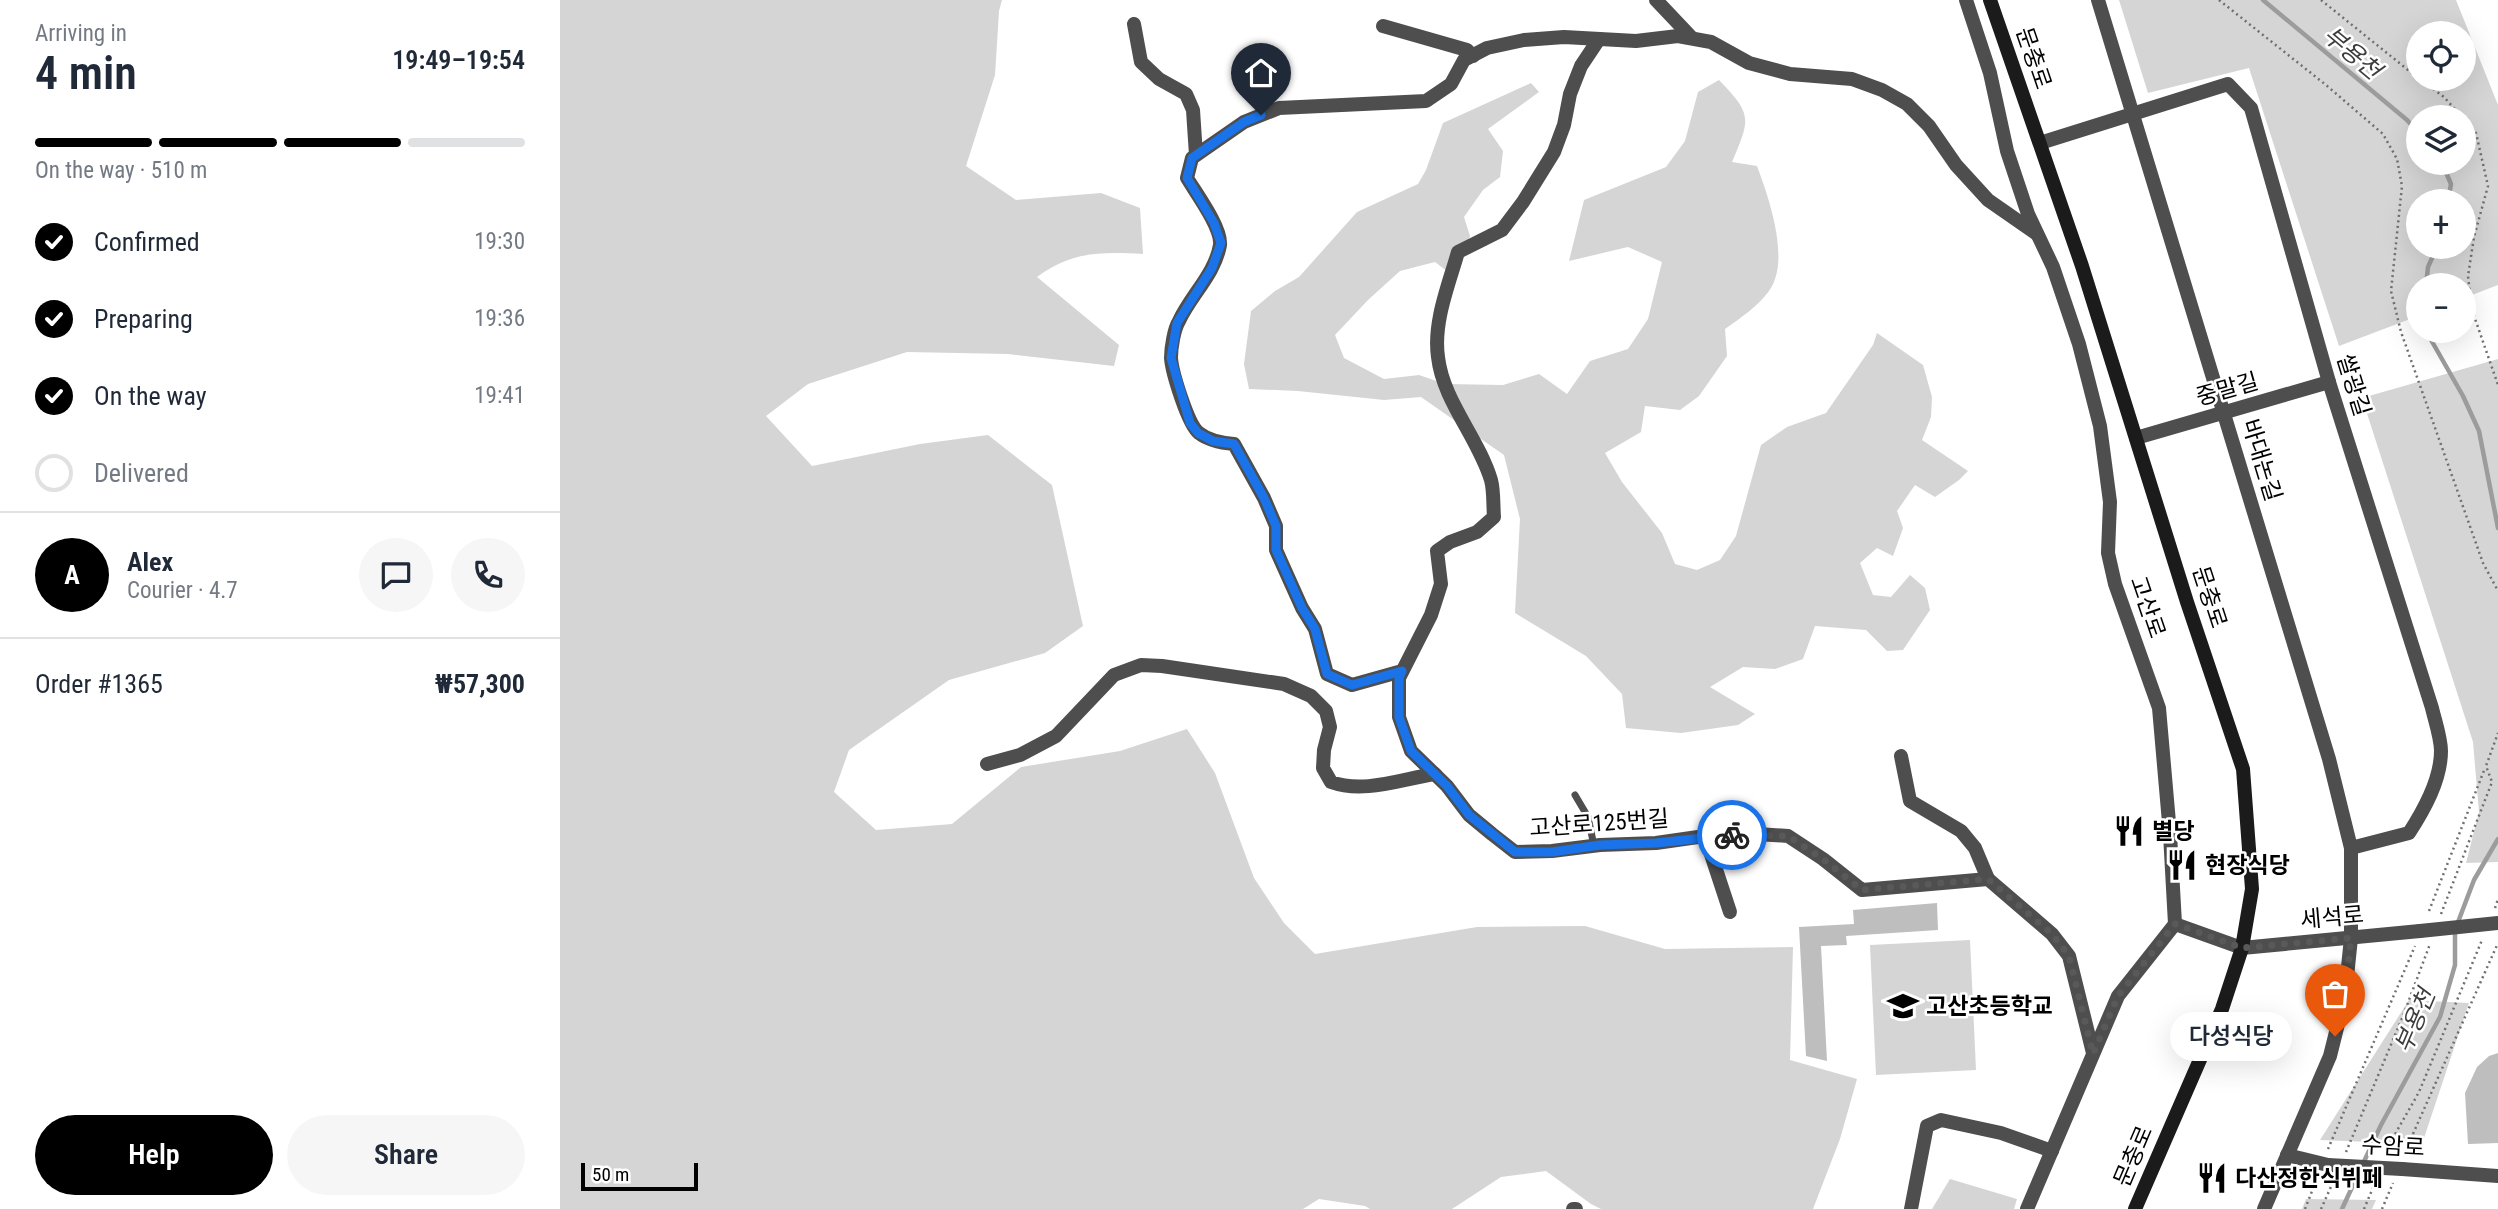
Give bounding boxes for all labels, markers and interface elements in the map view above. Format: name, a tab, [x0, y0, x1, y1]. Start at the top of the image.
text: Arriving in	[35, 20, 127, 47]
water label: 부용천	[2318, 21, 2389, 87]
map controls	[2406, 21, 2476, 343]
button: locate	[2406, 21, 2476, 91]
street label: 문충로	[2010, 24, 2057, 93]
pin	[1231, 43, 1291, 115]
text: 19:49–19:54	[392, 45, 525, 75]
text: 4 min	[35, 46, 137, 100]
icon: home	[1242, 54, 1280, 92]
button: layers	[2406, 105, 2476, 175]
text: On the way · 510 m	[35, 157, 207, 184]
button: +	[2406, 189, 2476, 259]
icon: check	[35, 223, 73, 261]
text: Confirmed	[94, 227, 200, 257]
text: 19:30	[474, 228, 525, 255]
button: −	[2406, 273, 2476, 343]
icon: check	[35, 300, 73, 338]
text: Preparing	[94, 304, 193, 334]
text: 19:36	[474, 305, 525, 332]
street label: 쌀광길	[2331, 351, 2376, 419]
street label: 중말길	[2193, 368, 2261, 411]
icon: check	[35, 377, 73, 415]
text: On the way	[94, 381, 207, 411]
text: 19:41	[474, 382, 525, 409]
street label: 바대논길	[2236, 416, 2287, 505]
text: Delivered	[94, 458, 189, 488]
button: chat	[359, 538, 433, 612]
button: phone	[451, 538, 525, 612]
text: Alex	[127, 547, 173, 577]
text: A	[64, 560, 80, 590]
street label: 문충로	[2187, 563, 2232, 632]
street label: 고산로	[2124, 573, 2171, 642]
text: Courier · 4.7	[127, 577, 238, 604]
text: Order #1365	[35, 669, 163, 699]
text: ₩57,300	[435, 669, 525, 699]
courier	[1697, 800, 1767, 870]
street label: 고산로125번길	[1528, 805, 1670, 842]
restaurant icon: 별당	[2112, 814, 2146, 848]
icon: bike	[1713, 816, 1751, 854]
place label: 별당	[2152, 818, 2194, 845]
restaurant icon: 현장식당	[2165, 848, 2199, 882]
place label: 현장식당	[2205, 852, 2290, 879]
street label: 세석로	[2299, 901, 2365, 934]
pin	[2305, 964, 2365, 1036]
icon: bag	[2316, 975, 2354, 1013]
water label: 부용천	[2389, 982, 2442, 1057]
school or university icon: 고산초등학교	[1886, 989, 1920, 1023]
place label: 고산초등학교	[1926, 993, 2053, 1020]
callout: 다성식당	[2170, 1012, 2293, 1060]
text: 다성식당	[2189, 1023, 2273, 1050]
button: Help	[35, 1115, 273, 1195]
button: Share	[287, 1115, 525, 1195]
street label: 문충로	[2109, 1122, 2158, 1191]
street label: 수암로	[2361, 1131, 2425, 1162]
scale bar	[581, 1160, 698, 1192]
restaurant icon: 다산정한식뷔페	[2195, 1161, 2229, 1195]
text: 50 m	[592, 1163, 629, 1186]
place label: 다산정한식뷔페	[2235, 1165, 2383, 1192]

